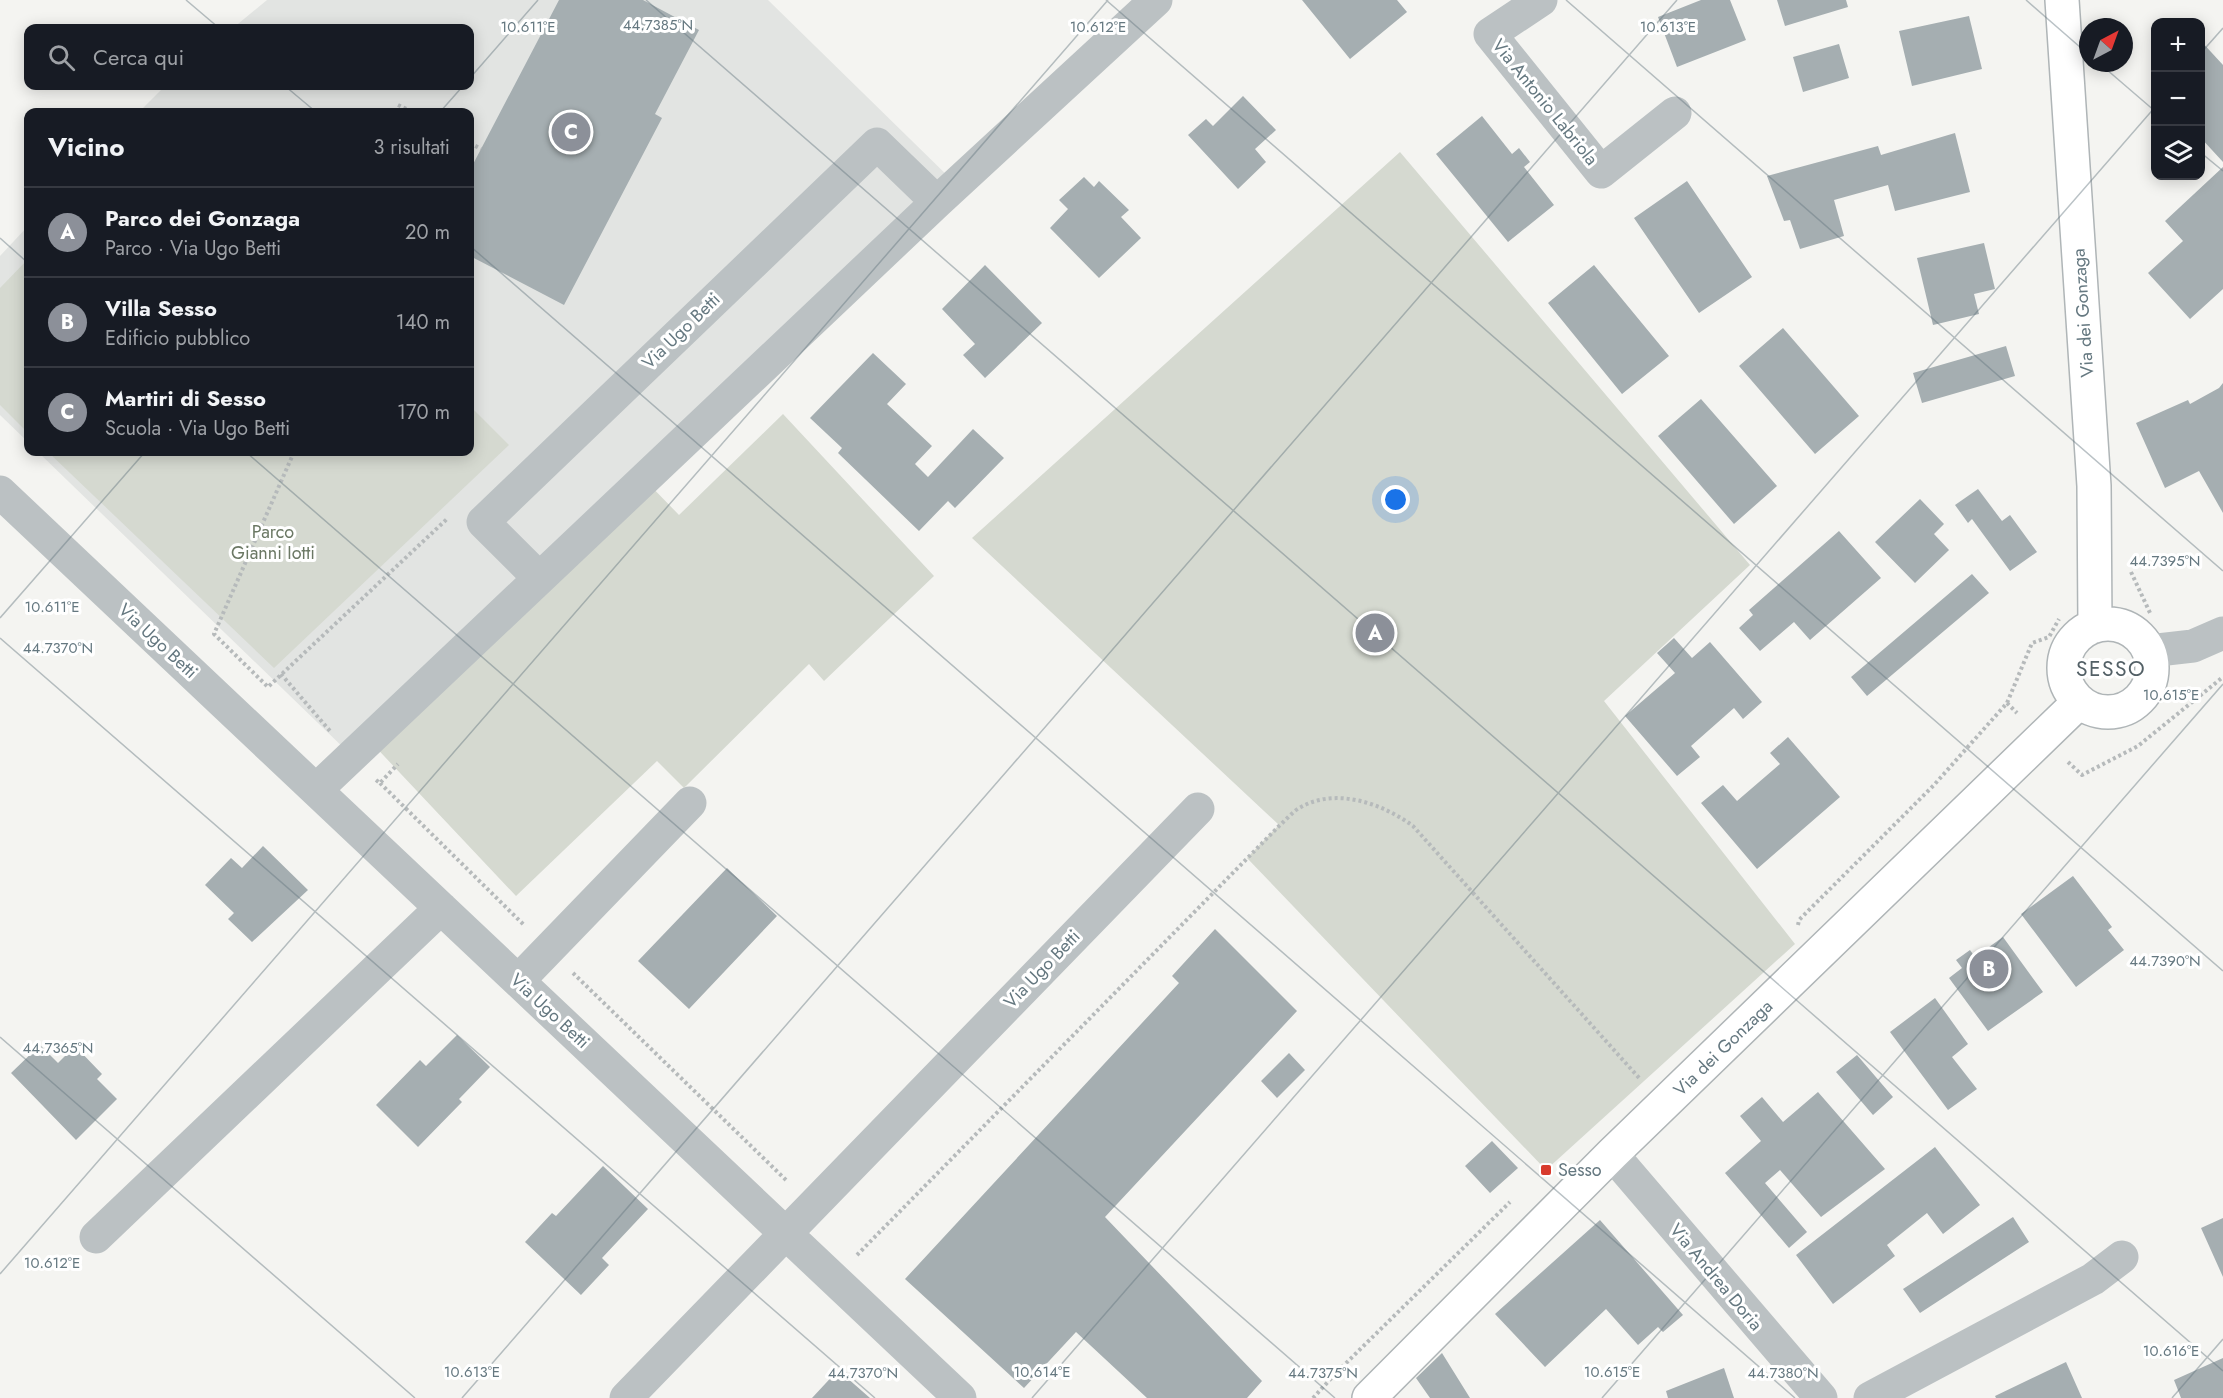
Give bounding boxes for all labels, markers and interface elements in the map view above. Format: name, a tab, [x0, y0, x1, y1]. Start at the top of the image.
text: 44.7385°N	[623, 14, 693, 36]
text: 10.611°E	[501, 16, 555, 38]
text: 10.612°E	[1070, 16, 1126, 38]
text: 10.613°E	[1640, 16, 1696, 38]
north arrow	[2079, 18, 2133, 72]
map controls	[2151, 18, 2205, 180]
button: +	[2151, 18, 2205, 72]
search box	[24, 24, 474, 90]
street label: Via Antonio Labriola	[1486, 33, 1604, 171]
icon: search	[45, 41, 78, 74]
text: Cerca qui	[93, 41, 184, 73]
button: −	[2151, 72, 2205, 126]
pin: C	[552, 110, 590, 154]
button: layers	[2151, 126, 2205, 180]
text: Vicino	[48, 128, 125, 166]
text: 3 risultati	[373, 133, 450, 162]
text: Parco dei Gonzaga	[105, 202, 300, 234]
text: A	[60, 218, 75, 247]
text: 20 m	[405, 218, 450, 247]
text: Parco · Via Ugo Betti	[105, 234, 281, 263]
street label: Via dei Gonzaga	[2066, 248, 2100, 378]
street label: Via Ugo Betti	[636, 287, 726, 375]
text: Villa Sesso	[105, 292, 217, 324]
text: B	[61, 308, 74, 337]
text: 140 m	[396, 308, 450, 337]
text: Edificio pubblico	[105, 324, 250, 353]
text: Martiri di Sesso	[105, 382, 266, 414]
text: C	[60, 398, 75, 427]
text: 170 m	[397, 398, 450, 427]
text: Scuola · Via Ugo Betti	[105, 414, 290, 443]
your location	[1381, 485, 1410, 514]
park label: Parco Gianni Iotti	[231, 519, 315, 566]
text: 44.7395°N	[2130, 550, 2200, 572]
text: 10.611°E	[25, 596, 79, 618]
street label: Via Ugo Betti	[113, 597, 203, 685]
pin: A	[1356, 610, 1394, 656]
text: 44.7370°N	[23, 637, 93, 659]
district label: SESSO	[2076, 654, 2146, 684]
text: 10.615°E	[2143, 684, 2199, 706]
street label: Via Ugo Betti	[998, 924, 1086, 1014]
pin: B	[1970, 946, 2008, 992]
text: 44.7390°N	[2129, 950, 2201, 972]
street label: Via Ugo Betti	[505, 967, 595, 1055]
street label: Via dei Gonzaga	[1667, 994, 1779, 1102]
text: 44.7365°N	[23, 1037, 93, 1059]
place label: Sesso	[1558, 1157, 1602, 1183]
marker: Sesso	[1539, 1163, 1553, 1177]
street label: Via Andrea Doria	[1663, 1218, 1769, 1336]
text: 10.612°E	[24, 1252, 80, 1274]
text: 10.616°E	[2143, 1340, 2199, 1362]
text: 10.613°E	[444, 1361, 500, 1383]
text: 10.614°E	[1014, 1361, 1070, 1383]
text: 10.615°E	[1584, 1361, 1640, 1383]
text: 44.7370°N	[828, 1362, 898, 1384]
text: 44.7375°N	[1288, 1362, 1358, 1384]
text: 44.7380°N	[1747, 1362, 1819, 1384]

